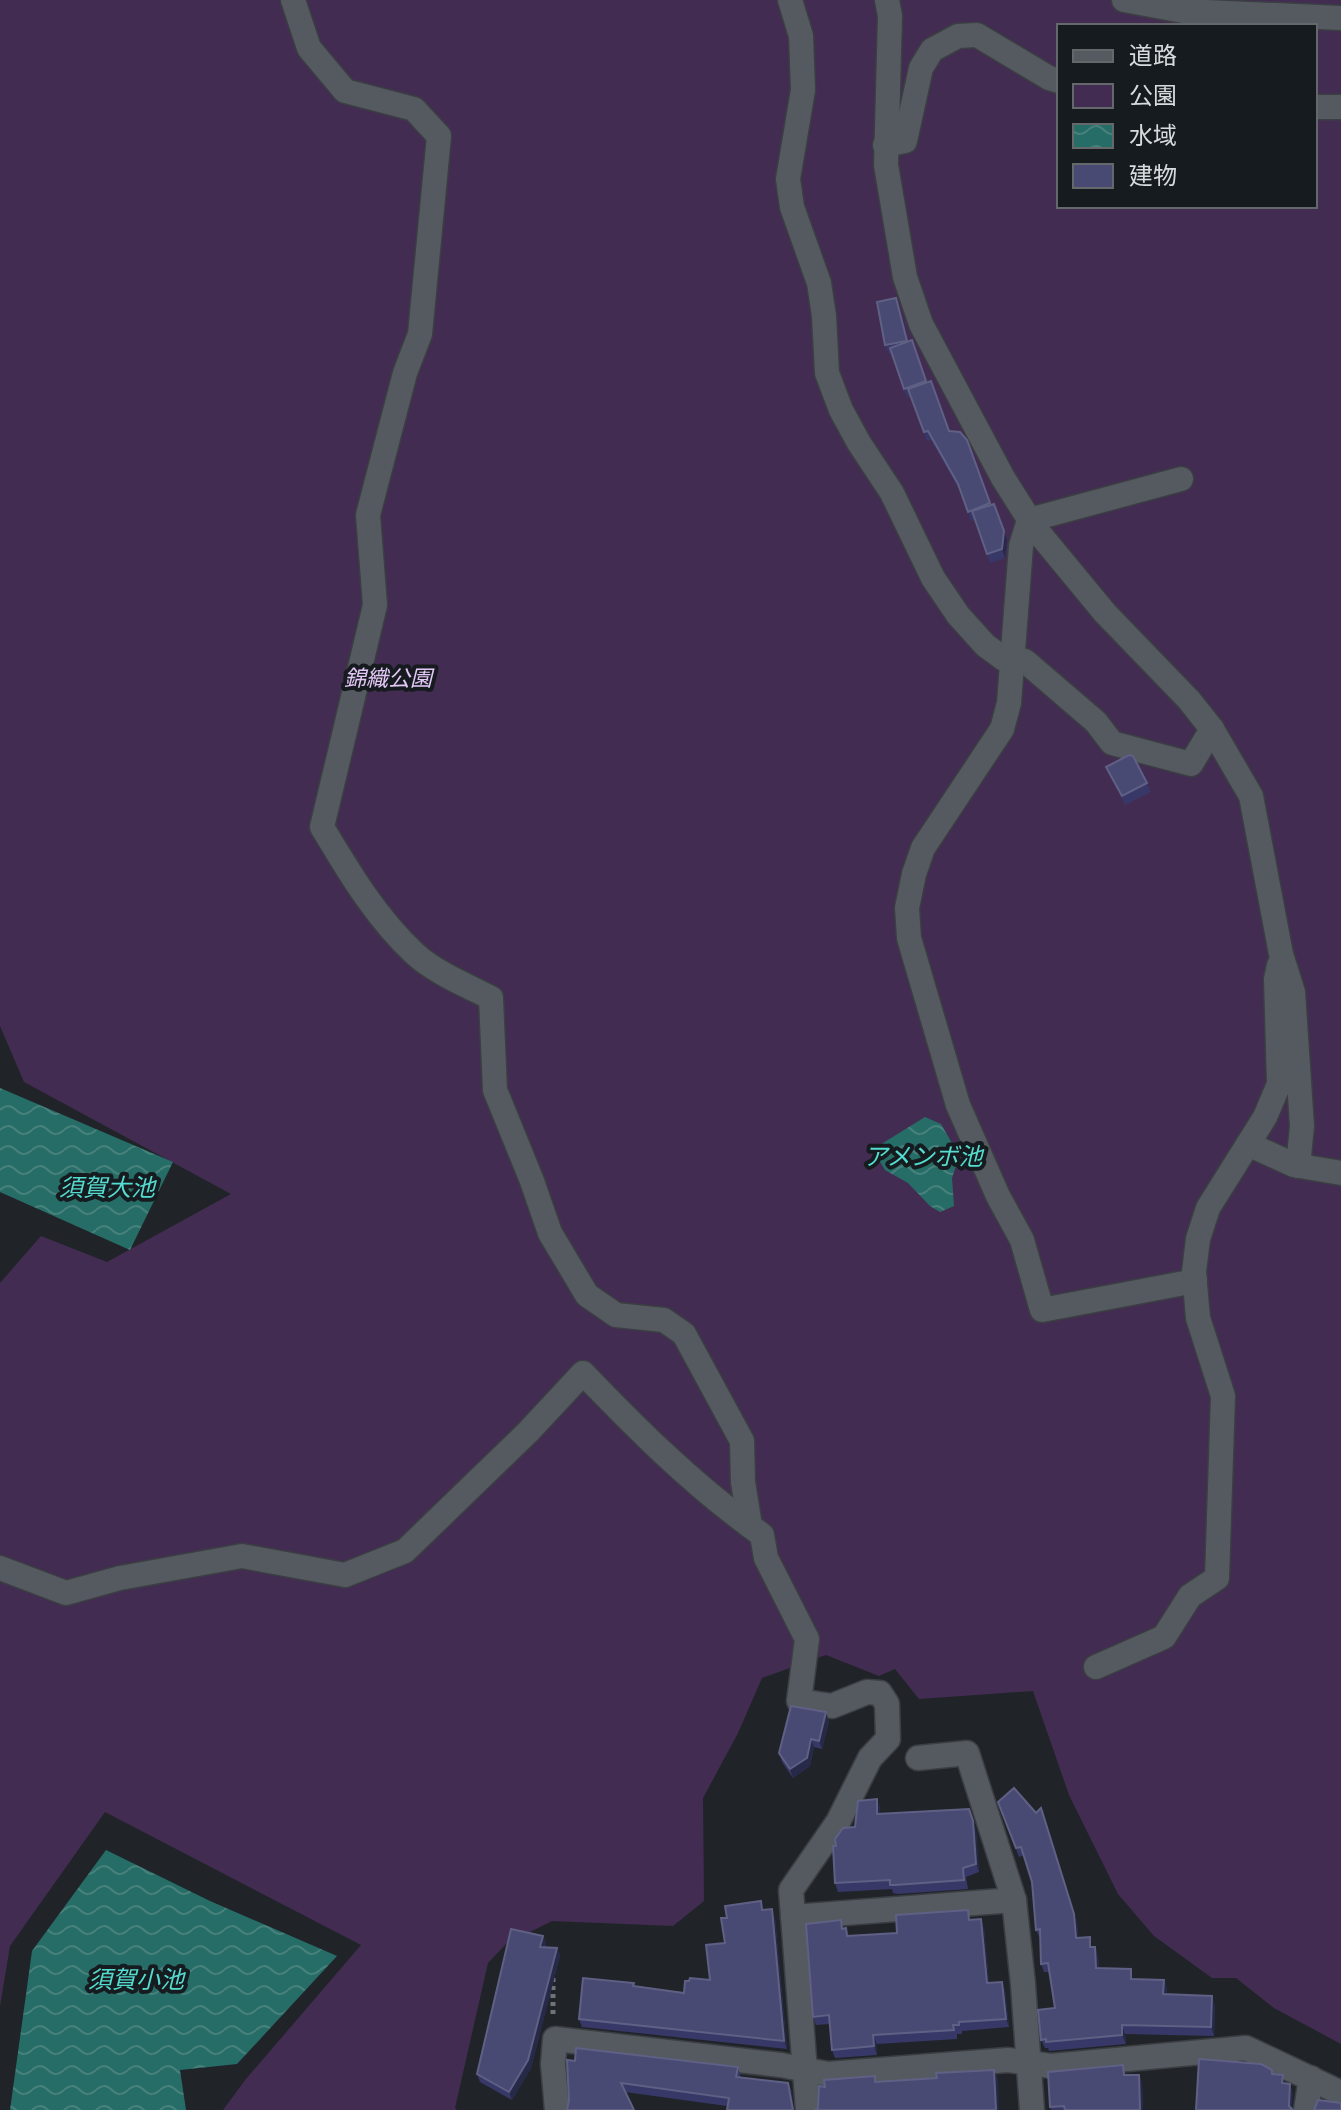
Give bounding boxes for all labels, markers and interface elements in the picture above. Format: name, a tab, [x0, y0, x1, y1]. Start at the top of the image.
legend	[1057, 24, 1317, 208]
text: 道路	[1129, 40, 1177, 71]
text: 公園	[1129, 80, 1177, 111]
text: 水域	[1129, 120, 1177, 151]
text: 建物	[1129, 160, 1177, 191]
park label: 錦織公園	[344, 664, 435, 692]
water label: アメンボ池	[864, 1141, 984, 1172]
water label: 須賀大池	[59, 1172, 157, 1203]
water label: 須賀小池	[88, 1964, 186, 1995]

